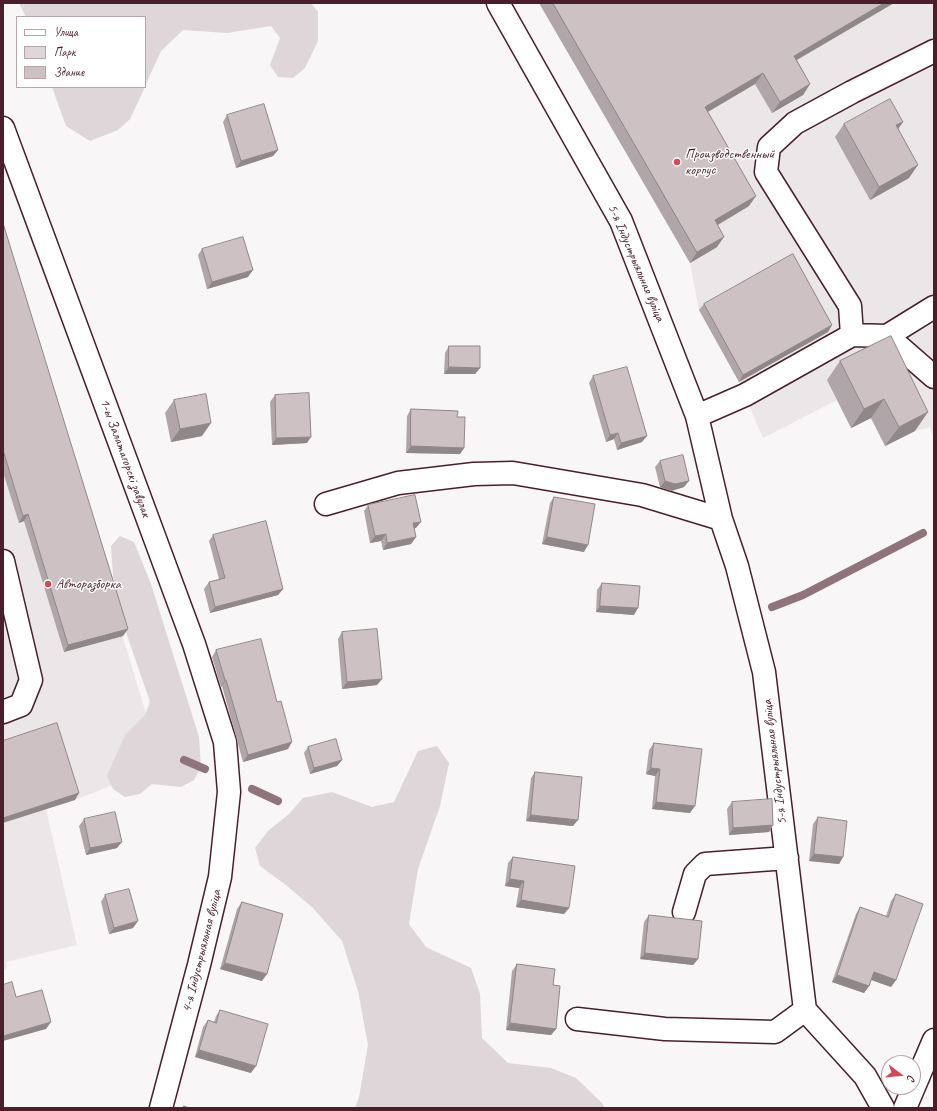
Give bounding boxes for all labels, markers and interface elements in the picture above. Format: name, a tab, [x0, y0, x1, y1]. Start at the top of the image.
legend	[16, 16, 146, 88]
text: Улица	[54, 24, 78, 40]
text: Парк	[54, 44, 75, 60]
text: Здание	[54, 64, 84, 80]
place label: Производственный корпус	[685, 146, 774, 178]
marker: Производственный корпус	[672, 157, 682, 167]
street label: 5-я Індустрыяльная вуліца	[604, 202, 668, 324]
street label: 1-ы Залатагорскі завулак	[96, 396, 154, 520]
place label: Авторазборка	[56, 576, 121, 592]
marker: Авторазборка	[43, 579, 53, 589]
street label: 5-я Індустрыяльная вуліца	[759, 698, 791, 826]
street label: 4-я Індустрыяльная вуліца	[179, 888, 225, 1014]
north arrow	[881, 1055, 921, 1095]
text: С	[904, 1074, 919, 1083]

